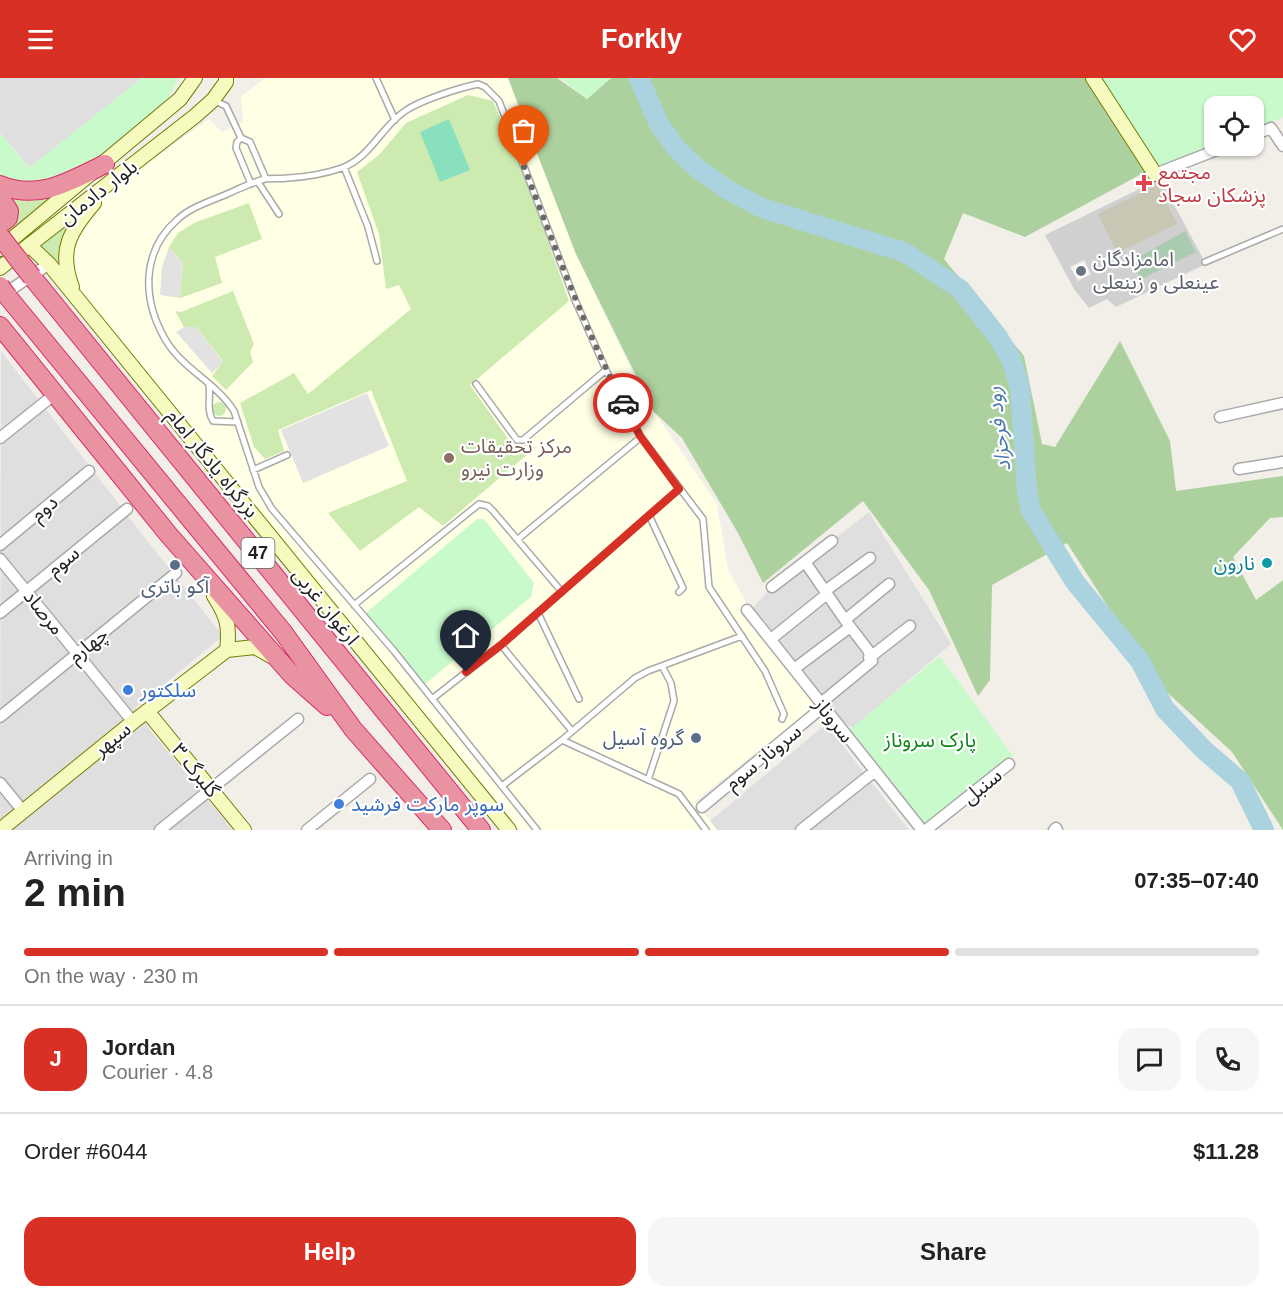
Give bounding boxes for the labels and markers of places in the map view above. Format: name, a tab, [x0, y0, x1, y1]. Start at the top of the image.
pin	[498, 105, 549, 167]
place label: مجتمع پزشکان سجاد	[1158, 161, 1266, 208]
marker: مجتمع پزشکان سجاد	[1135, 174, 1153, 192]
place label: امامزادگان عینعلی و زینعلی	[1093, 248, 1219, 294]
marker: امامزادگان عینعلی و زینعلی	[1074, 264, 1088, 278]
place label: مرکز تحقیقات وزارت نیرو	[461, 435, 572, 481]
marker: مرکز تحقیقات وزارت نیرو	[442, 451, 456, 465]
place label: نارون	[1214, 552, 1255, 575]
marker: نارون	[1260, 556, 1274, 570]
marker: آکو باتری	[168, 558, 182, 572]
place label: آکو باتری	[141, 575, 210, 598]
pin	[440, 610, 491, 672]
place label: سلکتور	[139, 679, 196, 702]
marker: سلکتور	[121, 683, 135, 697]
place label: گروه آسیل	[603, 727, 685, 750]
marker: گروه آسیل	[689, 731, 703, 745]
place label: سوپر مارکت فرشید	[351, 793, 504, 817]
marker: سوپر مارکت فرشید	[332, 797, 346, 811]

